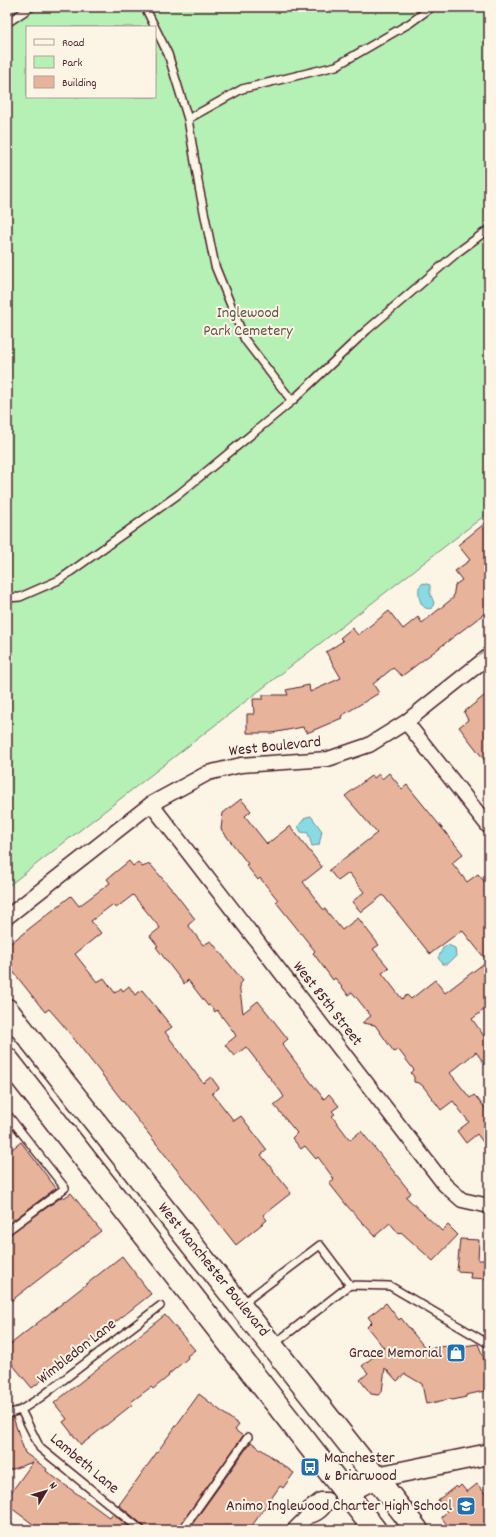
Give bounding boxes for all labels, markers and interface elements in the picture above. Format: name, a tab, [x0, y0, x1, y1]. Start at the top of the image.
legend	[26, 26, 156, 98]
text: Road	[62, 35, 84, 52]
text: Park	[62, 55, 83, 72]
text: Building	[62, 75, 97, 92]
park label: Inglewood Park Cemetery	[203, 302, 293, 343]
street label: West Boulevard	[228, 731, 322, 763]
street label: West 85th Street	[286, 957, 368, 1051]
street label: West Manchester Boulevard	[152, 1198, 274, 1342]
street label: Wimbledon Lane	[32, 1314, 122, 1390]
place label: Grace Memorial	[349, 1342, 442, 1365]
shop icon: Grace Memorial	[445, 1342, 467, 1364]
street label: Lambeth Lane	[44, 1428, 124, 1500]
place label: Manchester & Briarwood	[324, 1447, 397, 1488]
bus stop icon: Manchester & Briarwood	[299, 1456, 321, 1478]
north arrow	[26, 1471, 66, 1511]
text: N	[44, 1479, 61, 1494]
place label: Animo Inglewood Charter High School	[226, 1495, 452, 1518]
school or university icon: Animo Inglewood Charter High School	[455, 1495, 477, 1517]

